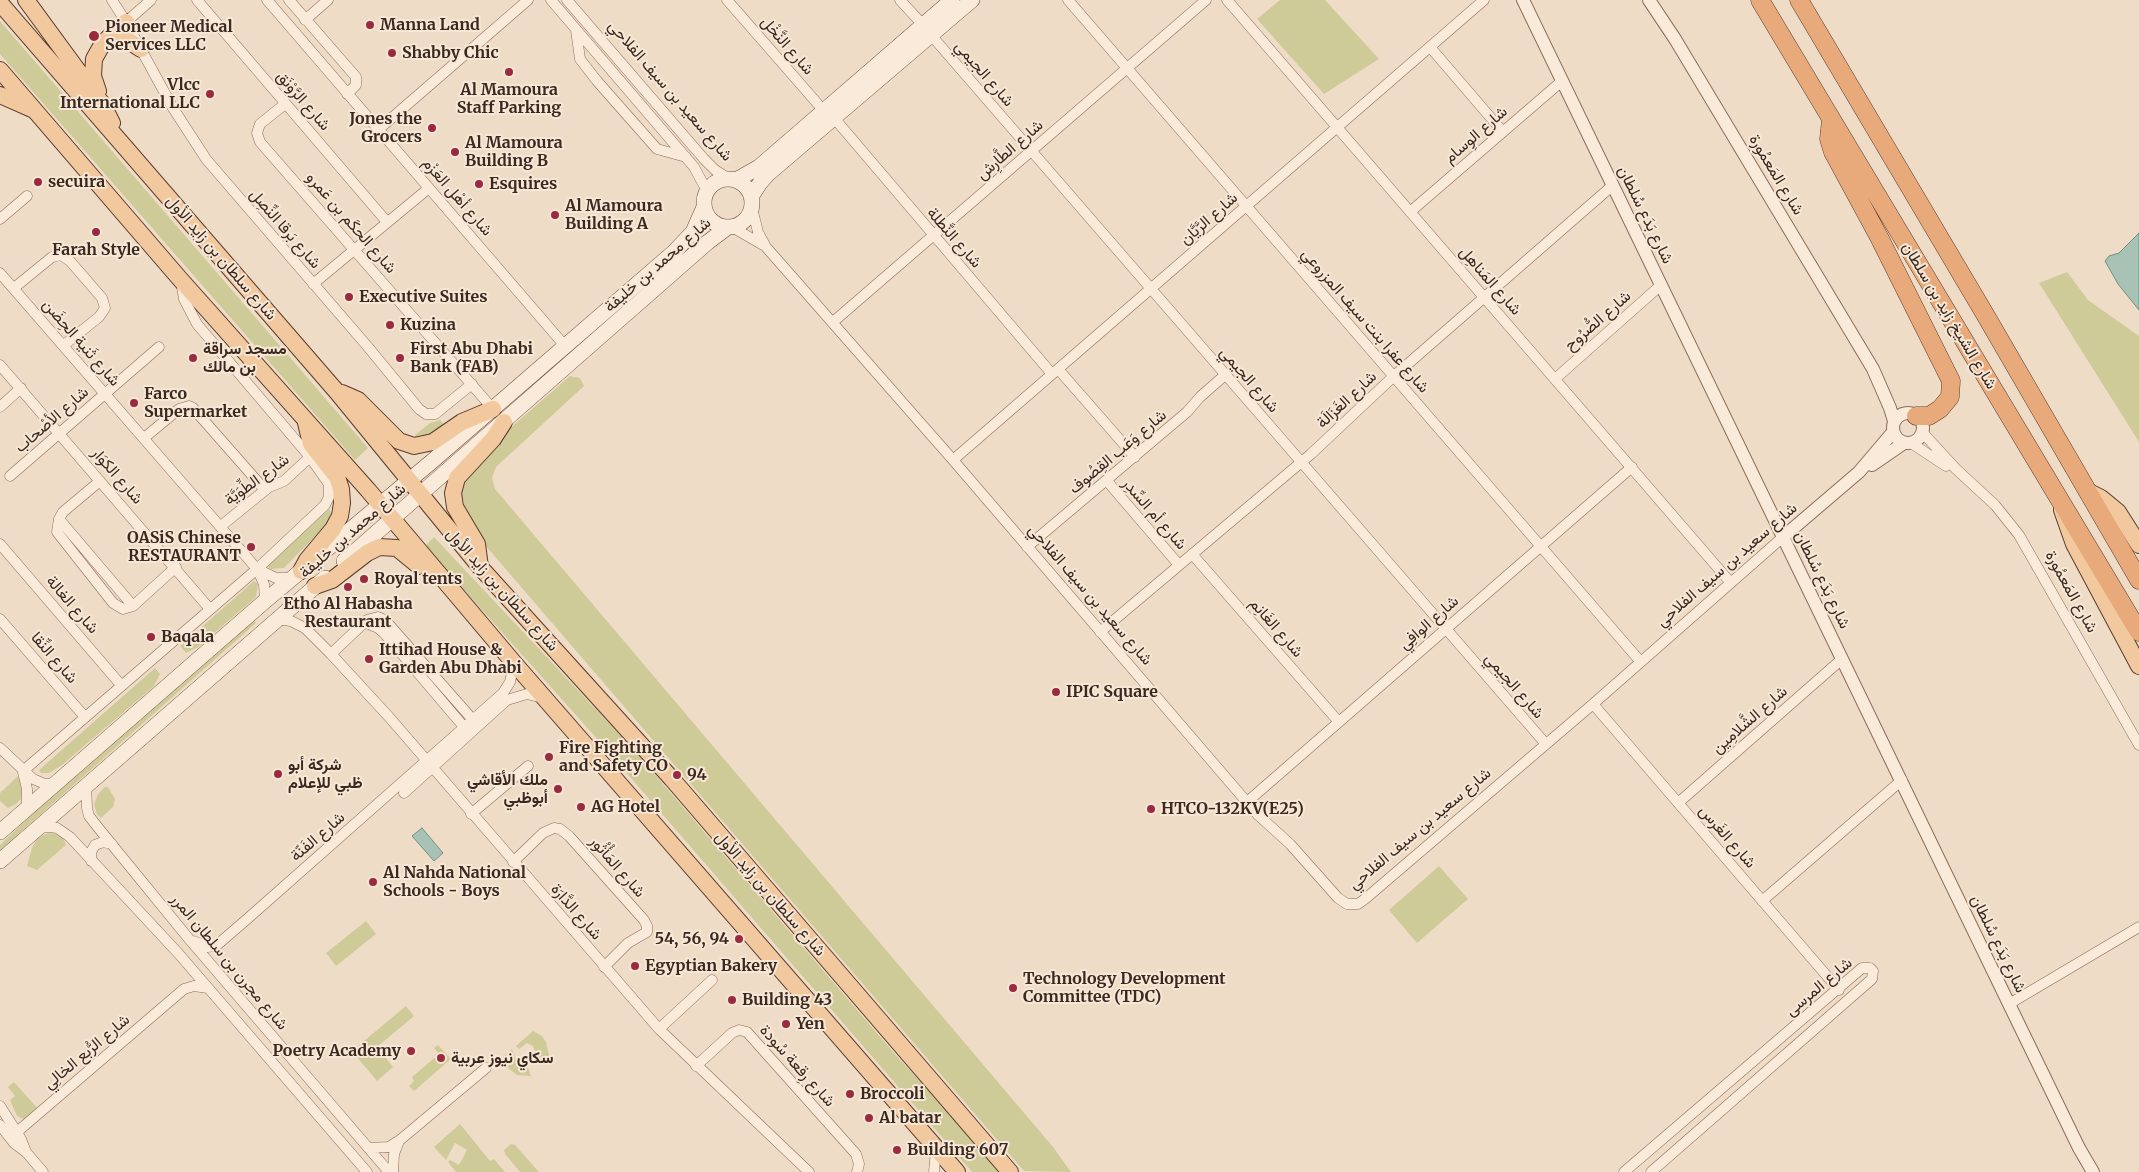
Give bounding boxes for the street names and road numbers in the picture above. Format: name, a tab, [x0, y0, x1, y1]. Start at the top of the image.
street label: شارع النَّخْل	[756, 13, 818, 79]
street label: شارع سعيد بن سيف الفلاحي	[604, 17, 736, 165]
street label: شارع الجيمي	[950, 37, 1018, 111]
street label: شارع الرَّوْنَق	[272, 67, 334, 135]
street label: شارع الوِسام	[1440, 102, 1512, 168]
street label: شارع الطَّارِش	[973, 116, 1047, 184]
street label: شارع المَعمُورة	[1744, 131, 1808, 219]
street label: شارع أهْل العَزْم	[418, 154, 496, 240]
street label: شارع بَدَع سُلطان	[1613, 163, 1677, 267]
street label: شارع الحكَم بن عَمرو	[302, 168, 400, 278]
street label: شارع بَرقا النِّصِل	[245, 185, 325, 273]
street label: شارع الرَّيَّان	[1176, 189, 1242, 249]
street label: شارع سلطان بن زايد الأول	[162, 192, 280, 324]
street label: شارع النَّطلة	[923, 204, 985, 272]
street label: شارع محمد بن خليفة	[601, 214, 715, 316]
street label: شارع الشيخ زايد بن سلطان	[1897, 239, 2001, 393]
street label: شارع المَناهِل	[1455, 243, 1525, 319]
street label: شارع عفرا بنت سيف المزروعي	[1297, 245, 1433, 397]
street label: شارع الصُّرُوح	[1561, 287, 1635, 355]
street label: شارع ثَنية الحِضَن	[38, 296, 124, 390]
street label: شارع الجيمي	[1215, 343, 1283, 417]
street label: شارع الغَزَالَة	[1313, 367, 1381, 433]
street label: شارع الأصْحاب	[11, 383, 93, 457]
street label: شارع وَعَب القِصُوف	[1065, 406, 1171, 498]
street label: شارع الكوَار	[87, 444, 147, 508]
street label: شارع الطِّوَيَّة	[221, 450, 293, 510]
street label: شارع أم السِّدِر	[1118, 474, 1190, 554]
street label: شارع محمد بن خليفة	[296, 480, 410, 582]
street label: شارع سعيد بن سيف الفلاحي	[1653, 499, 1801, 631]
street label: شارع سعيد بن سيف الفلاحي	[1024, 521, 1156, 669]
street label: شارع سلطان بن زايد الأول	[442, 525, 562, 655]
street label: شارع بَدَع سُلطان	[1790, 528, 1854, 632]
street label: شارع المَعمُورة	[2041, 548, 2101, 636]
street label: شارع الغالة	[42, 572, 102, 638]
street label: شارع الوافِي	[1395, 592, 1463, 654]
street label: شارع الغَانِم	[1245, 594, 1307, 662]
street label: شارع النِّقا	[26, 628, 82, 688]
street label: شارع الجيمي	[1480, 649, 1548, 723]
street label: شارع الشَّلامِين	[1708, 682, 1792, 758]
street label: شارع سعيد بن سيف الفلاحي	[1345, 764, 1495, 894]
street label: شارع الغَرس	[1694, 802, 1760, 872]
street label: شارع الفَنّة	[287, 808, 349, 866]
street label: شارع سلطان بن زايد الأول	[711, 828, 829, 960]
street label: شارع المَأْثُور	[585, 832, 649, 902]
street label: شارع الدَّارَة	[546, 880, 606, 944]
street label: شارع مجرن بن سلطان المرر	[166, 890, 292, 1034]
street label: شارع بَدَع سُلطان	[1966, 892, 2030, 996]
street label: شارع المرسى	[1782, 953, 1856, 1021]
street label: شارع الرُّبع الخالِي	[40, 1010, 134, 1094]
street label: شارع رِقعة سُودة	[755, 1021, 839, 1111]

